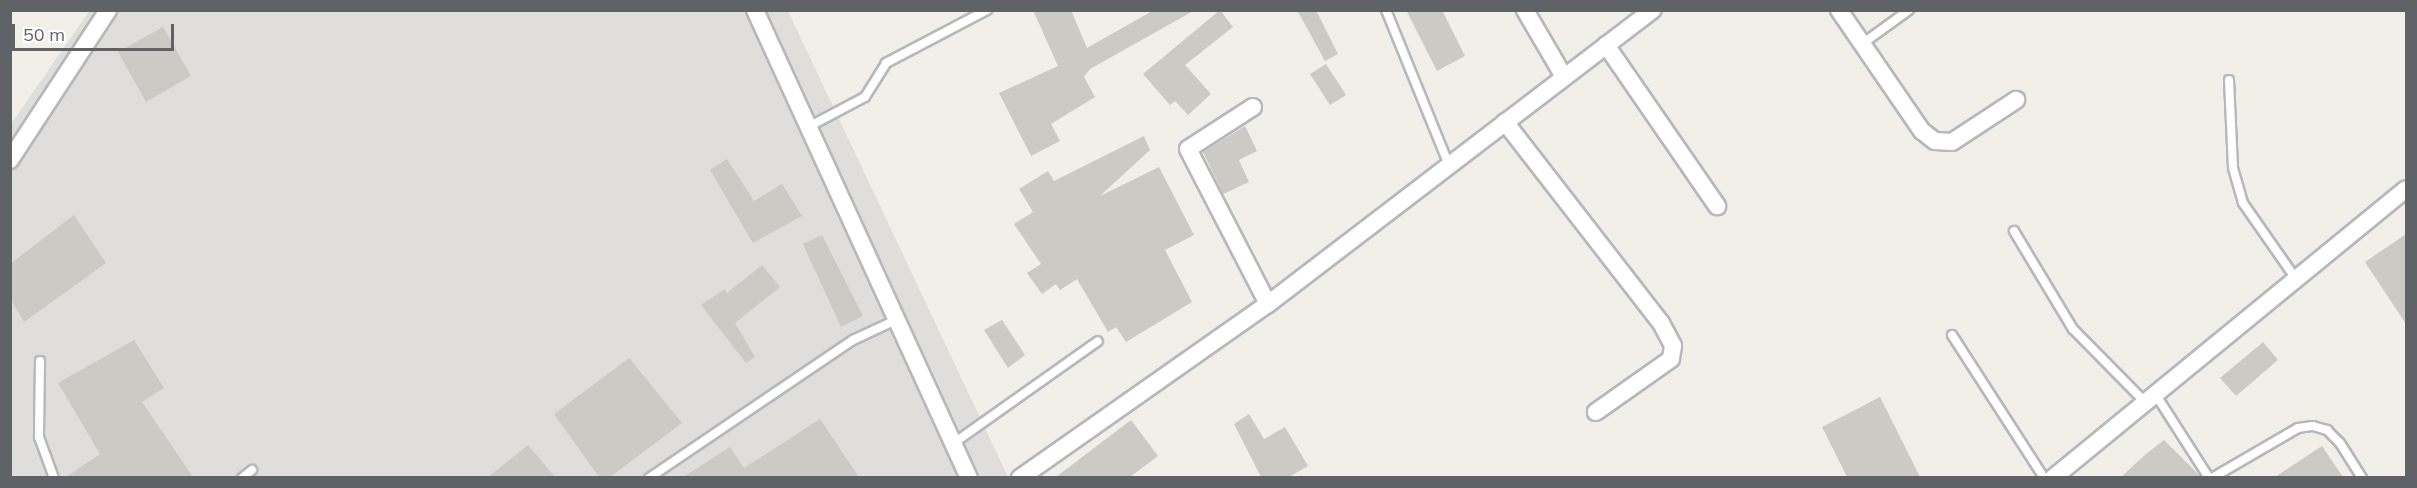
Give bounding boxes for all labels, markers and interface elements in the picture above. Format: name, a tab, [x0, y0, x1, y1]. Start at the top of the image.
scale bar	[15, 12, 177, 50]
text: 50 m	[23, 23, 65, 46]

